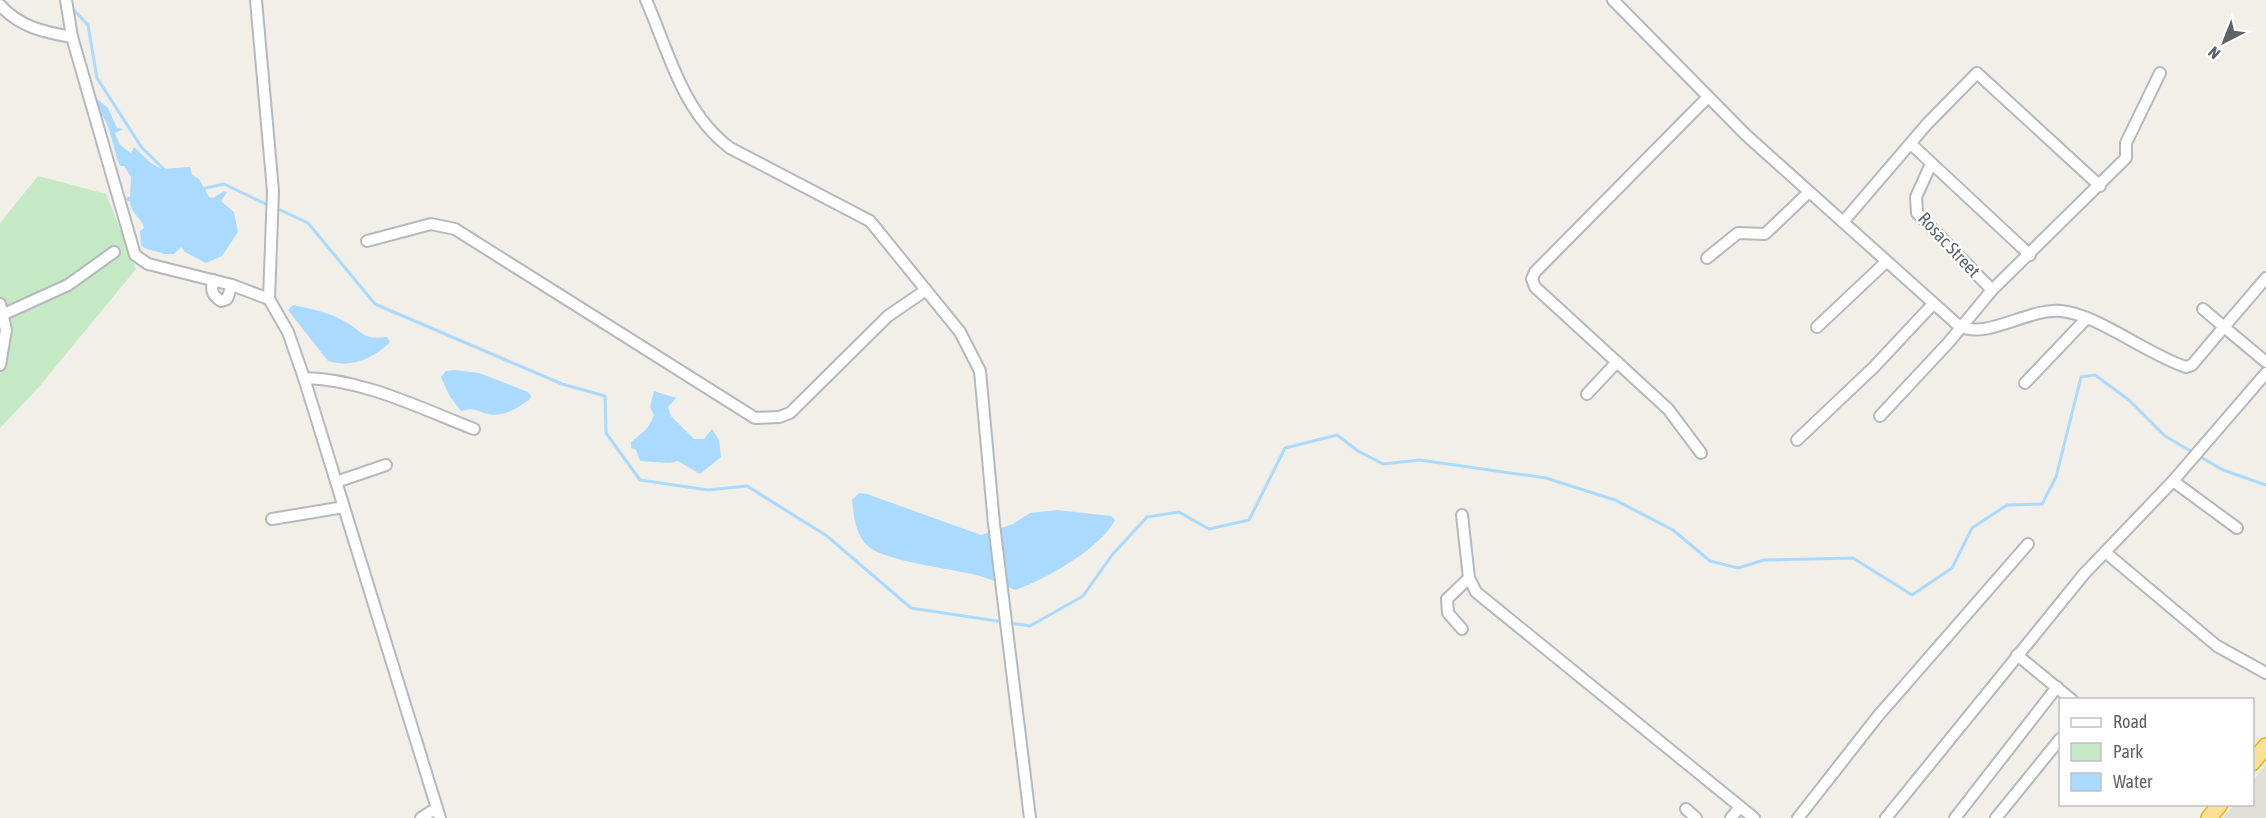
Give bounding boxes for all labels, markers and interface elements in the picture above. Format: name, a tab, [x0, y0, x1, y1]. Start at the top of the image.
north arrow	[2194, 12, 2254, 72]
text: N	[2204, 43, 2223, 63]
street label: Rosac Street	[1914, 208, 1985, 281]
legend	[2059, 698, 2254, 806]
text: Road	[2113, 711, 2147, 732]
text: Park	[2113, 741, 2143, 762]
text: Water	[2113, 771, 2153, 792]

